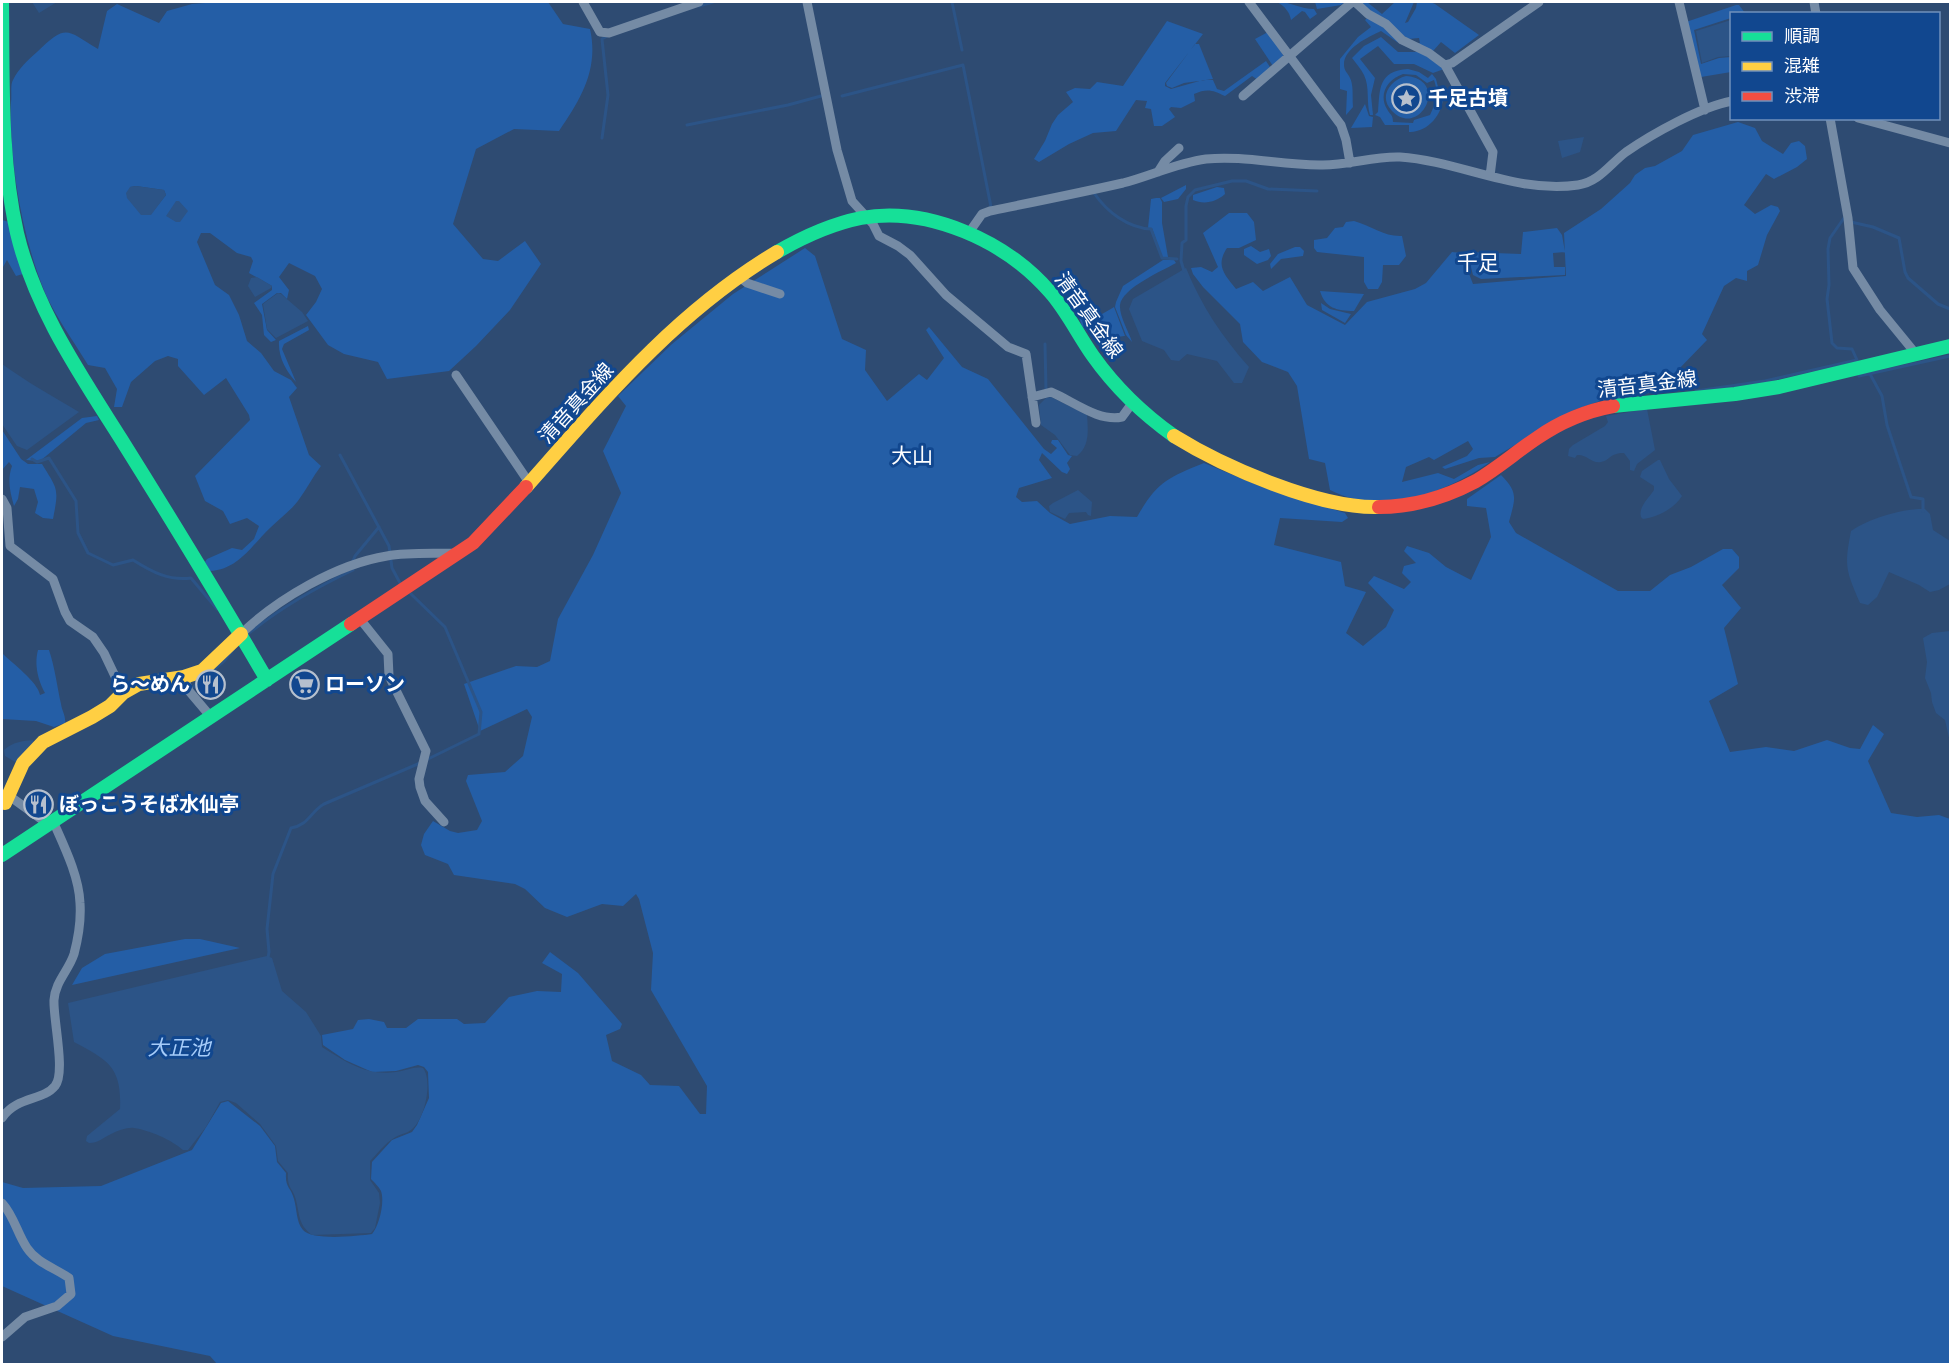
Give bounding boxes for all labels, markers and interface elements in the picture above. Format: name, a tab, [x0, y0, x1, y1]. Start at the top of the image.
legend	[1730, 12, 1940, 120]
text: 順調	[1784, 26, 1820, 46]
text: 混雑	[1784, 56, 1820, 76]
place icon: 千足古墳	[1391, 82, 1423, 114]
text: 渋滞	[1784, 86, 1820, 106]
place label: 千足古墳	[1428, 87, 1508, 109]
district label: 千足	[1457, 251, 1499, 274]
street label: 清音真金線	[1051, 268, 1127, 362]
street label: 清音真金線	[534, 358, 618, 448]
street label: 清音真金線	[1596, 367, 1698, 401]
district label: 大山	[891, 444, 933, 467]
restaurant icon: ら～めん	[195, 668, 227, 700]
supermarket icon: ローソン	[288, 668, 320, 700]
place label: ら～めん	[110, 673, 190, 695]
place label: ローソン	[325, 673, 405, 695]
restaurant icon: ぼっこうそば水仙亭	[22, 788, 54, 820]
place label: ぼっこうそば水仙亭	[59, 793, 239, 815]
water label: 大正池	[148, 1036, 212, 1059]

